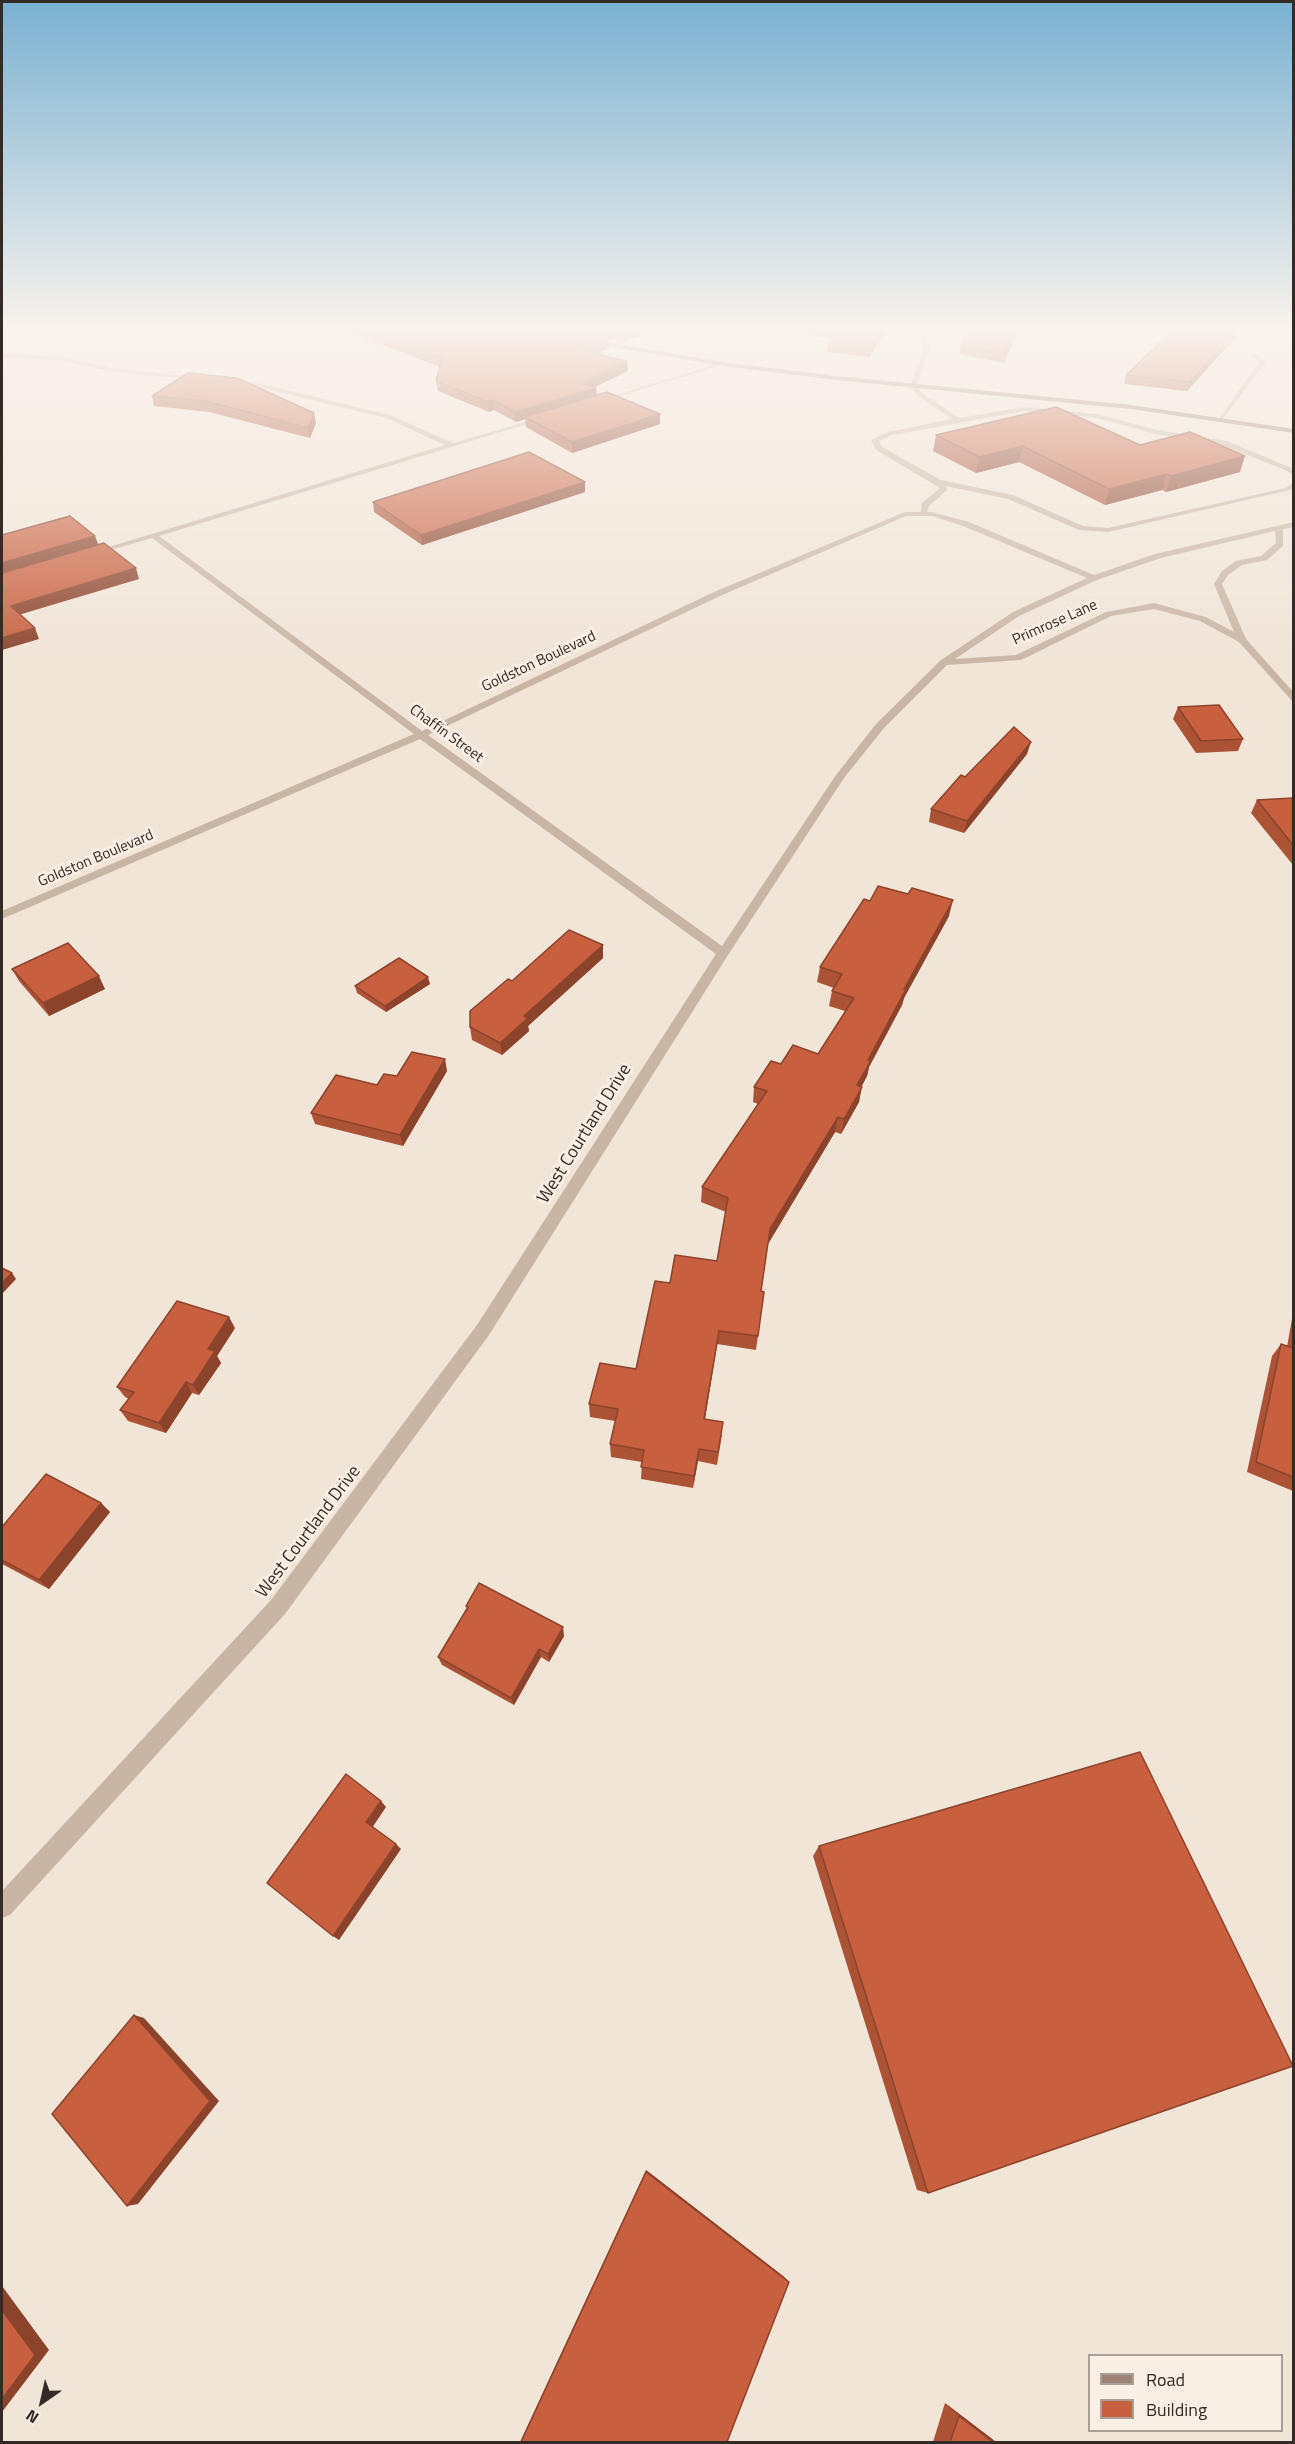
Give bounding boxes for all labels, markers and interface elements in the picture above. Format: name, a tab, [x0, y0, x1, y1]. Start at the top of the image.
street label: Primrose Lane	[1010, 596, 1100, 650]
street label: Goldston Boulevard	[479, 628, 599, 696]
street label: Chaffin Street	[406, 701, 486, 767]
street label: Goldston Boulevard	[36, 827, 156, 891]
street label: West Courtland Drive	[533, 1060, 637, 1208]
street label: West Courtland Drive	[252, 1462, 366, 1602]
legend	[1088, 2354, 1283, 2432]
text: Road	[1146, 2366, 1185, 2393]
north arrow	[12, 2372, 72, 2432]
text: Building	[1146, 2396, 1207, 2423]
text: N	[21, 2404, 43, 2430]

